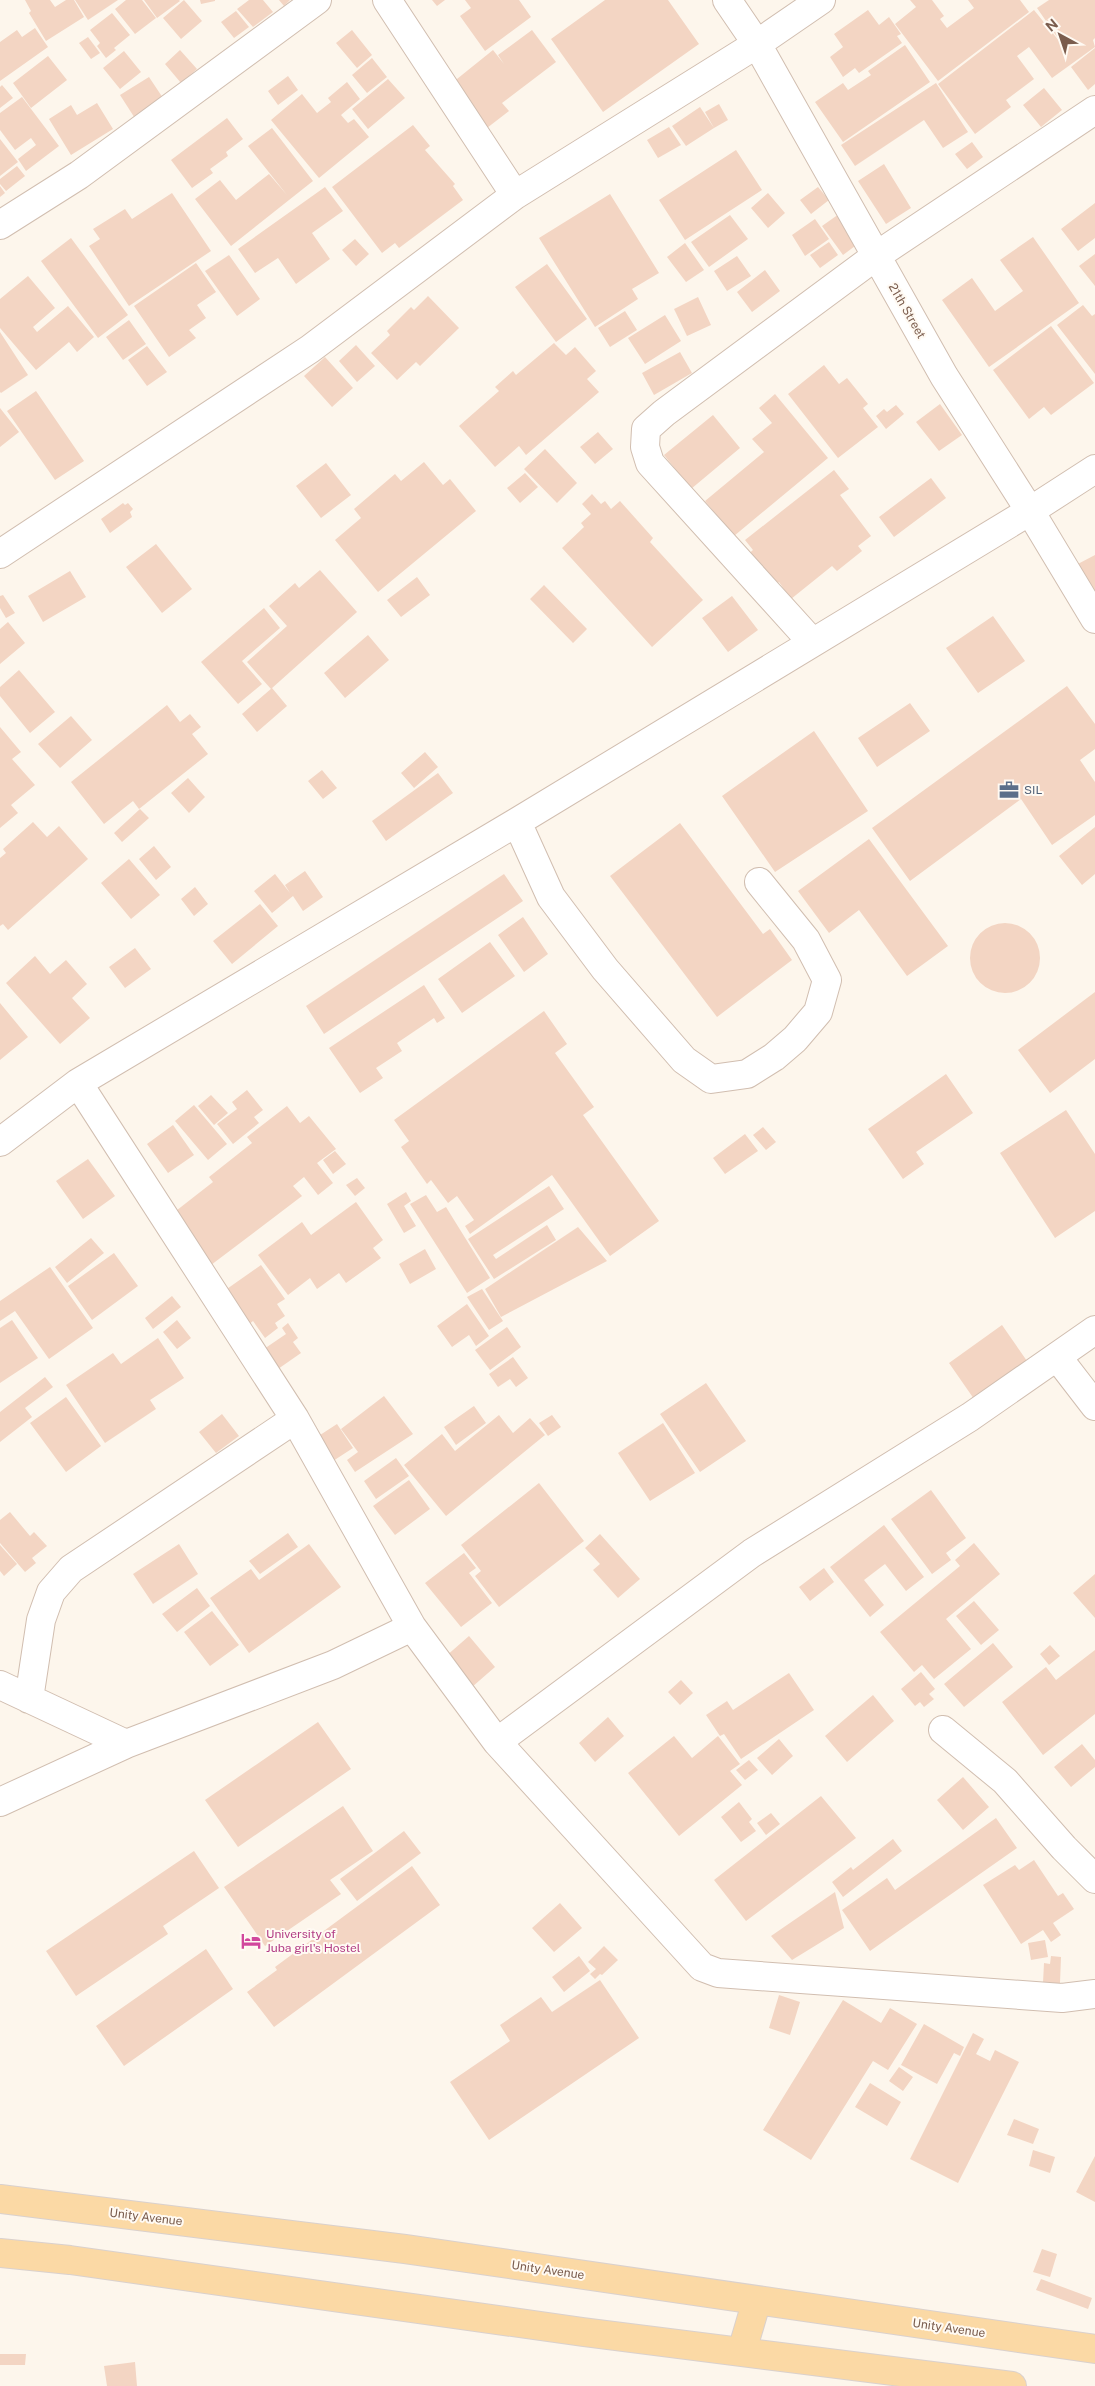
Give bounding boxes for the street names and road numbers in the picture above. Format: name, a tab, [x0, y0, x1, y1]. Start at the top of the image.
street label: 21th Street	[886, 281, 929, 341]
street label: Unity Avenue	[109, 2206, 184, 2228]
street label: Unity Avenue	[511, 2258, 586, 2282]
street label: Unity Avenue	[912, 2316, 987, 2340]

